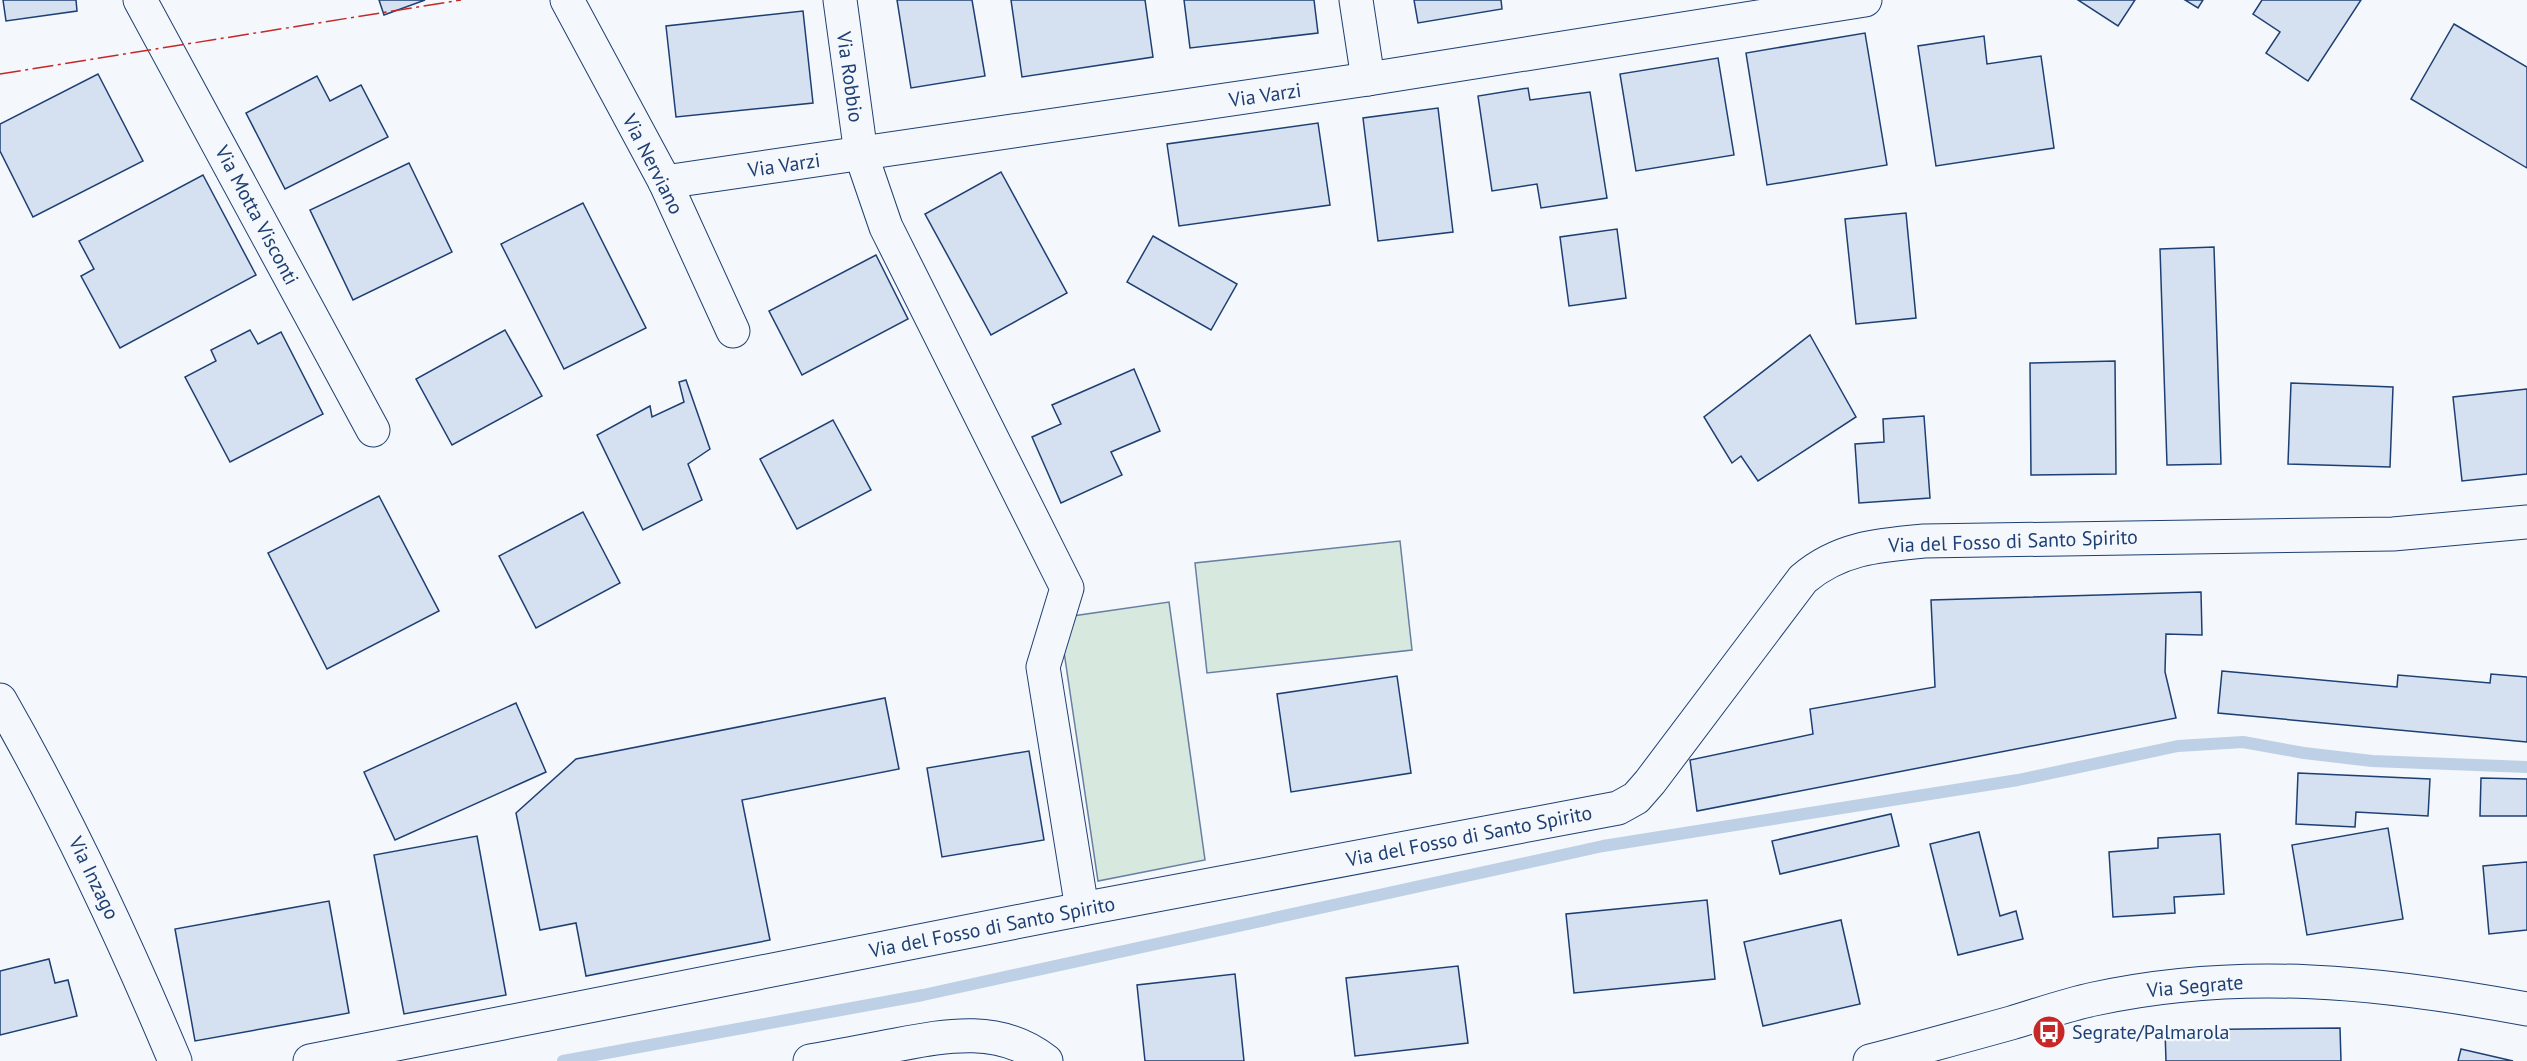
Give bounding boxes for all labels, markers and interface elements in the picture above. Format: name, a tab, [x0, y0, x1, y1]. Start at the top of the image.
street label: Via Robbio	[831, 29, 869, 124]
street label: Via Varzi	[1226, 77, 1303, 113]
street label: Via Nerviano	[616, 109, 689, 218]
street label: Via Motta Visconti	[209, 140, 305, 289]
street label: Via Varzi	[745, 147, 822, 183]
street label: Via del Fosso di Santo Spirito	[1887, 524, 2138, 558]
street label: Via del Fosso di Santo Spirito	[1343, 799, 1594, 873]
street label: Via Inzago	[62, 831, 125, 924]
street label: Via del Fosso di Santo Spirito	[866, 890, 1117, 964]
street label: Via Segrate	[2145, 969, 2244, 1003]
bus stop icon: Segrate/Palmarola	[2031, 1014, 2067, 1050]
place label: Segrate/Palmarola	[2072, 1019, 2230, 1045]

